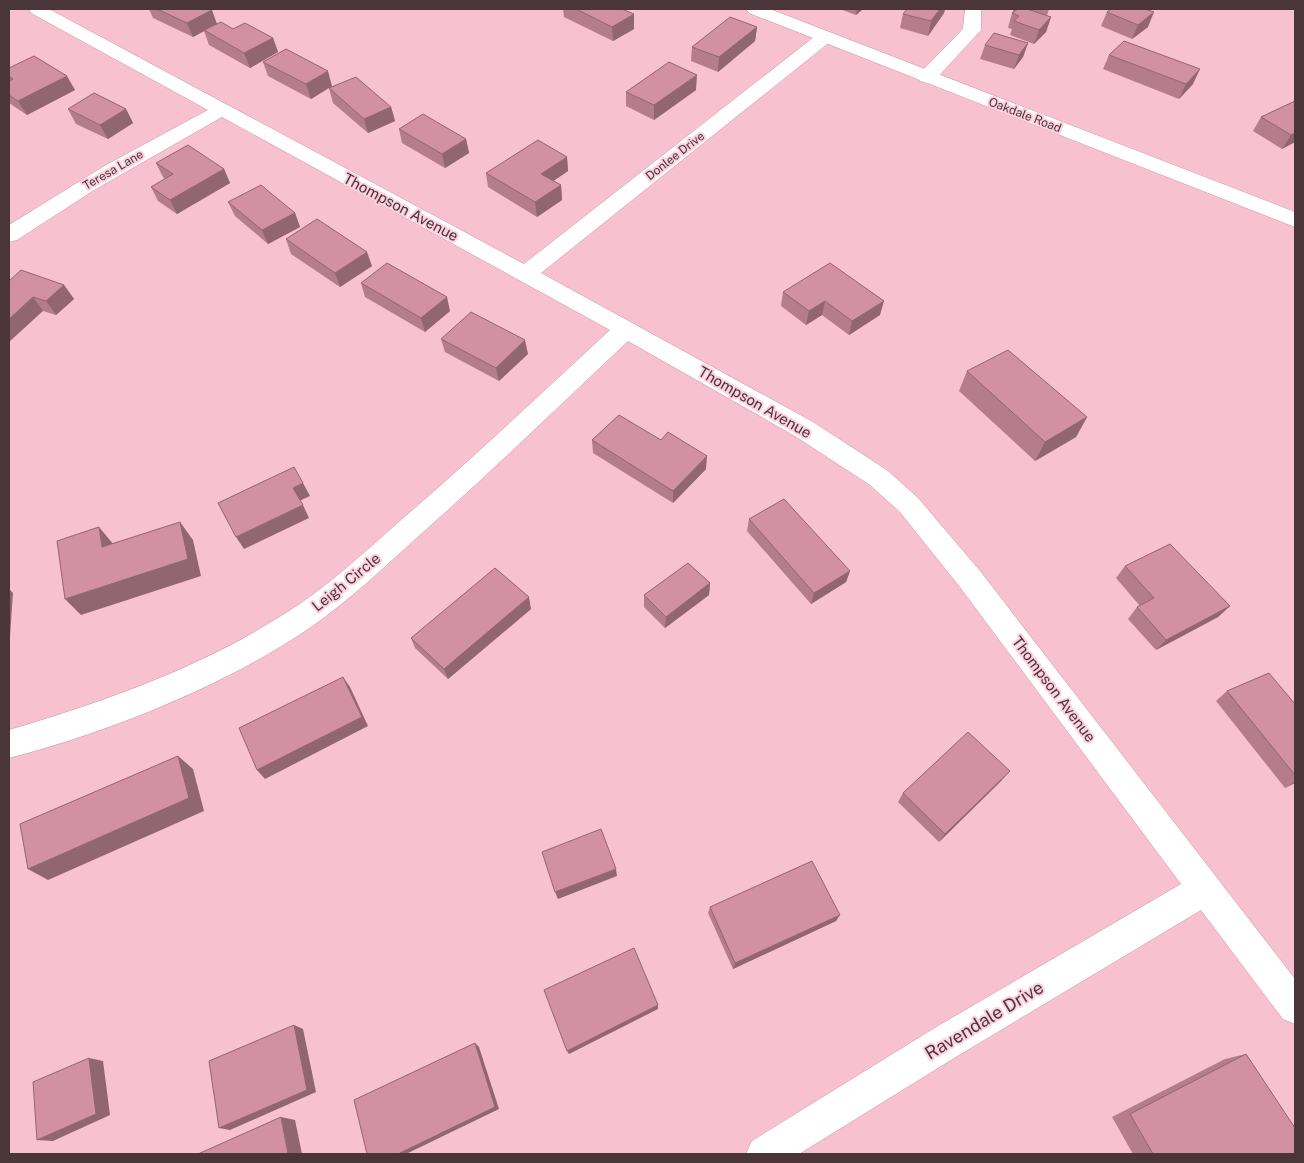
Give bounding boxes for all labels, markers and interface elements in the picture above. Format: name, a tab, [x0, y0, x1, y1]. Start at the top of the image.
street label: Oakdale Road	[987, 95, 1063, 135]
street label: Donlee Drive	[643, 129, 707, 183]
street label: Teresa Lane	[80, 147, 146, 193]
street label: Thompson Avenue	[341, 170, 461, 244]
street label: Thompson Avenue	[695, 363, 815, 441]
street label: Leigh Circle	[308, 549, 384, 615]
street label: Thompson Avenue	[1009, 633, 1099, 745]
street label: Ravendale Drive	[921, 976, 1047, 1064]

